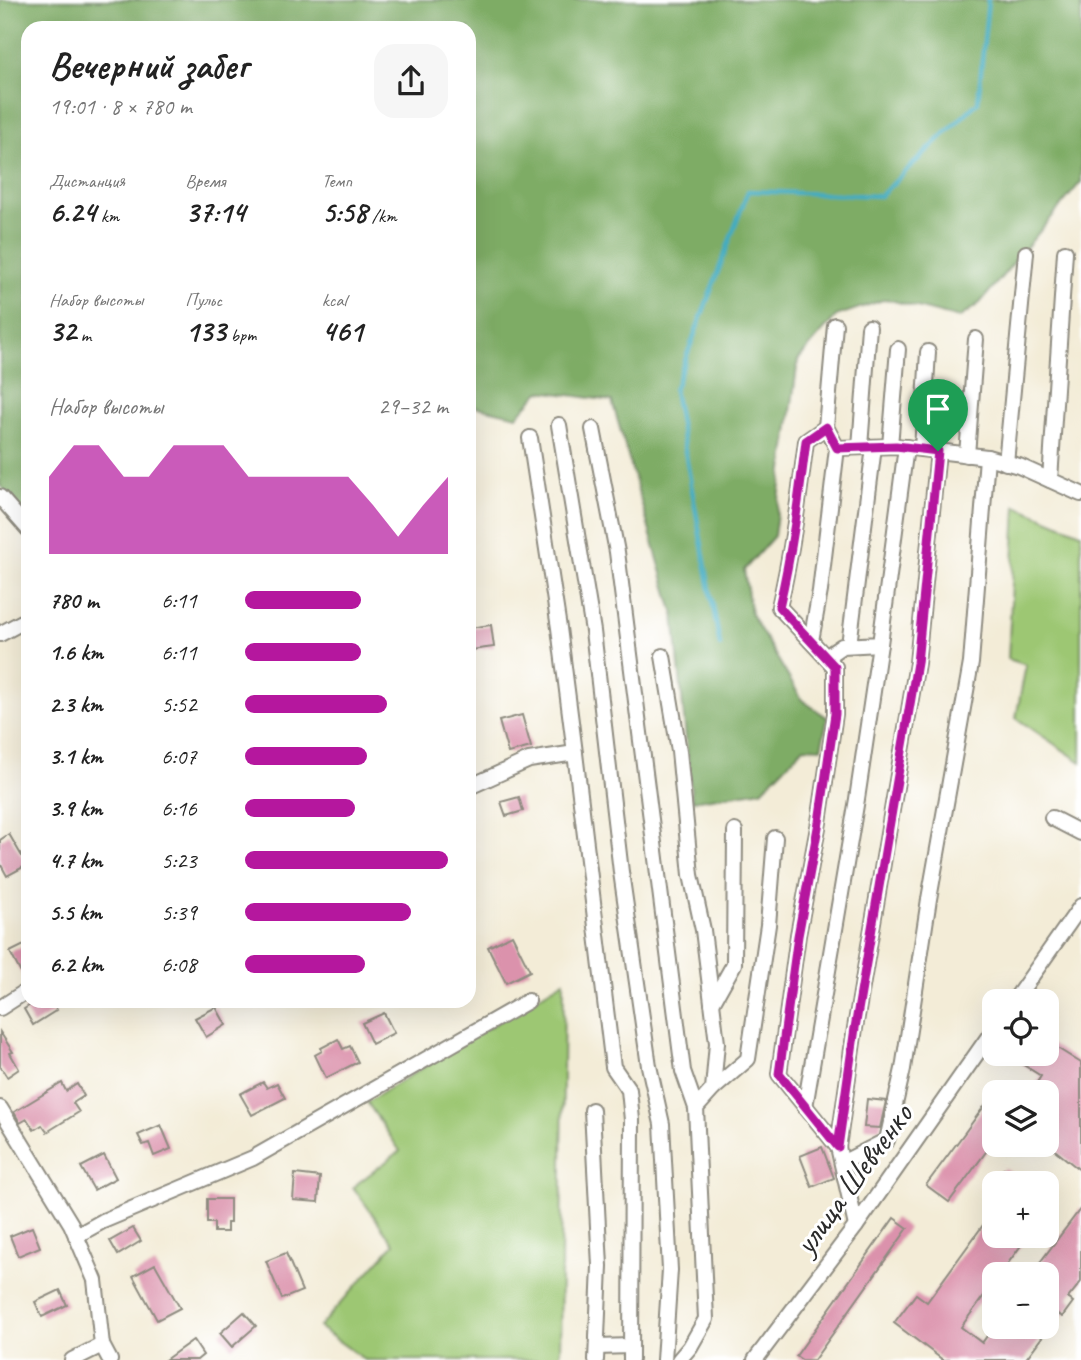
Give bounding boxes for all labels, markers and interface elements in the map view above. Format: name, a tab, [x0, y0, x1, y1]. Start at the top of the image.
text: Вечерний забег	[49, 42, 248, 89]
button: share	[374, 44, 448, 118]
text: 19:01 · 8 × 780 m	[49, 92, 192, 121]
text: Дистанция	[49, 169, 125, 193]
text: Время	[185, 169, 225, 193]
text: Темп	[322, 169, 352, 193]
text: 6.24	[49, 193, 96, 231]
text: 37:14	[185, 193, 245, 231]
text: 5:58	[322, 193, 367, 231]
text: km	[96, 204, 119, 228]
text: /km	[367, 204, 397, 228]
text: Набор высоты	[49, 288, 143, 312]
text: Пульс	[185, 288, 222, 312]
text: kcal	[322, 288, 347, 312]
text: 32	[49, 312, 76, 350]
text: 133	[185, 312, 226, 350]
text: 461	[322, 312, 363, 350]
text: m	[76, 323, 91, 347]
text: bpm	[226, 323, 257, 347]
pin	[908, 379, 968, 451]
icon: arrive	[919, 390, 957, 428]
text: Набор высоты	[49, 392, 163, 421]
text: 29–32 m	[378, 392, 448, 421]
text: 780 m	[49, 586, 99, 615]
text: 6:11	[161, 586, 197, 615]
text: 1.6 km	[49, 638, 103, 667]
text: 6:11	[161, 638, 197, 667]
text: 2.3 km	[49, 690, 103, 719]
text: 5:52	[161, 690, 197, 719]
text: 3.1 km	[49, 742, 103, 771]
text: 6:07	[161, 742, 197, 771]
text: 3.9 km	[49, 794, 102, 823]
text: 6:16	[161, 794, 197, 823]
text: 4.7 km	[49, 846, 102, 875]
text: 5:23	[161, 846, 197, 875]
text: 5.5 km	[49, 898, 102, 927]
text: 5:39	[161, 898, 197, 927]
text: 6.2 km	[49, 950, 103, 979]
text: 6:08	[161, 950, 197, 979]
map controls	[982, 989, 1059, 1339]
button: locate	[982, 989, 1059, 1066]
button: layers	[982, 1080, 1059, 1157]
street label: улица Шевченко	[783, 1094, 923, 1264]
button: +	[982, 1171, 1059, 1248]
button: −	[982, 1262, 1059, 1339]

